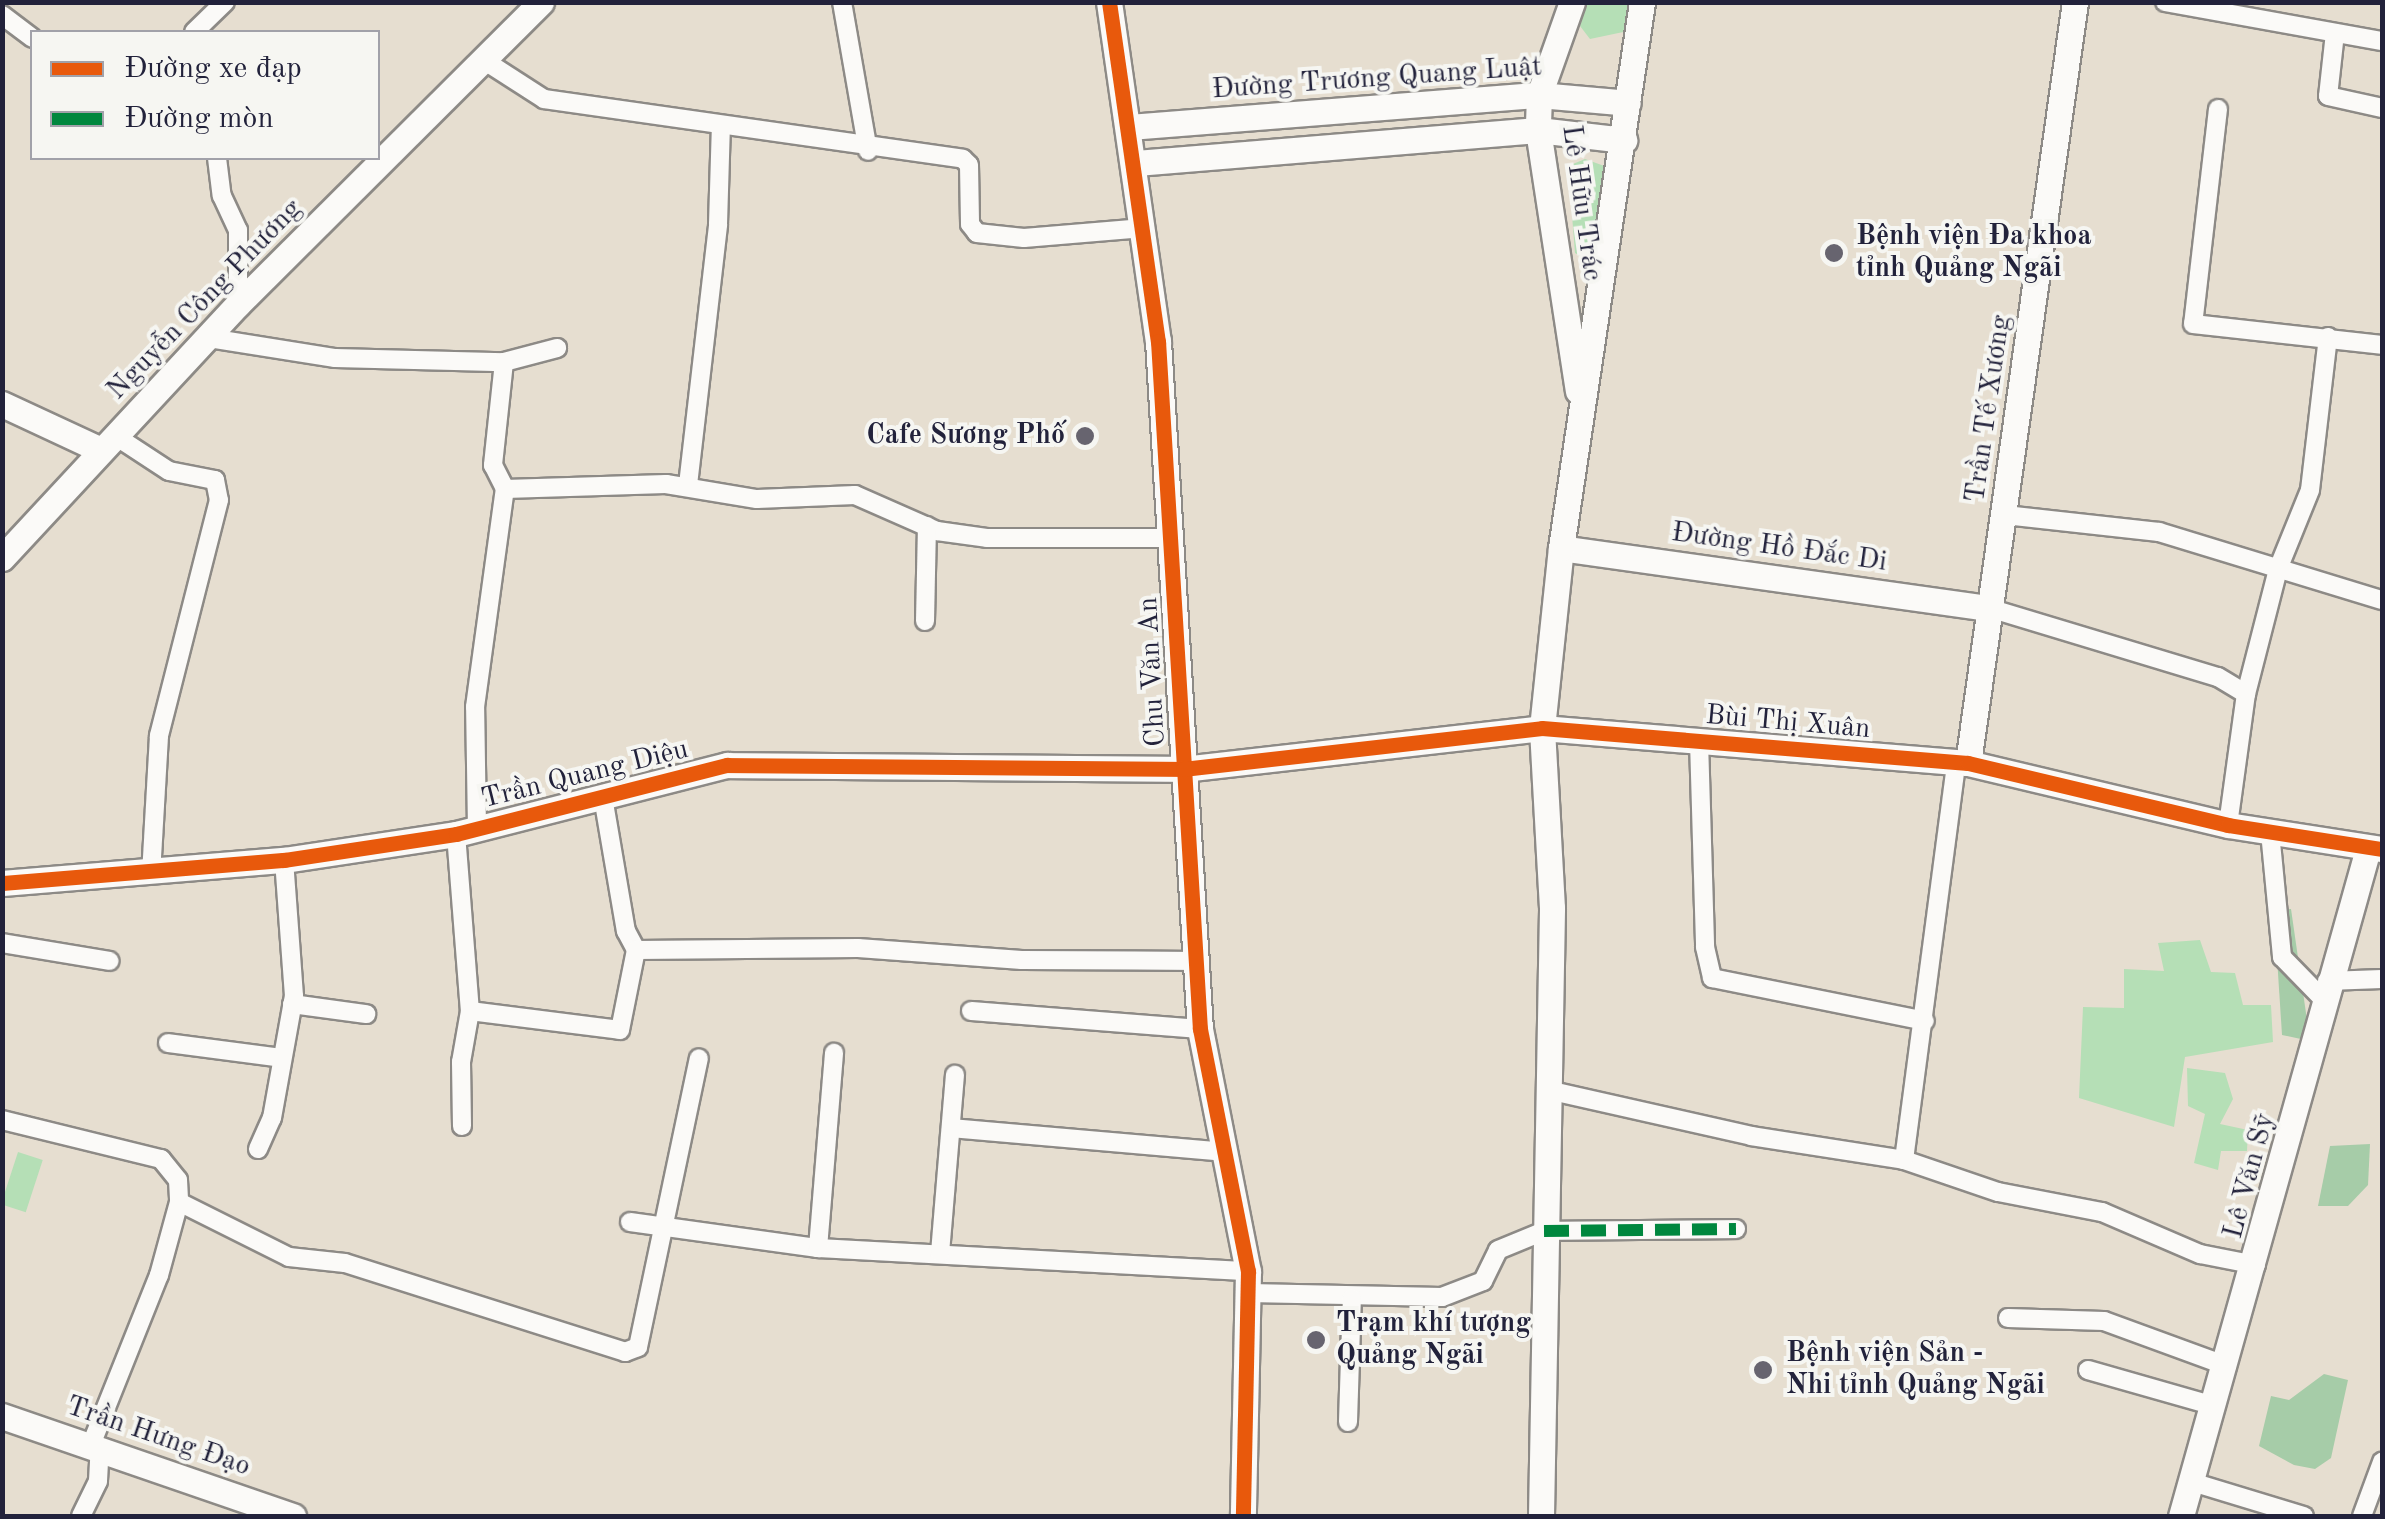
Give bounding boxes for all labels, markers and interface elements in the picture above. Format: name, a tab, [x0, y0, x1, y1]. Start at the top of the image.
legend	[30, 30, 380, 160]
street label: Đường Trương Quang Luật	[1211, 51, 1543, 107]
text: Đường xe đạp	[124, 54, 302, 84]
text: Đường mòn	[124, 104, 274, 134]
street label: Lê Hữu Trác	[1553, 123, 1609, 283]
street label: Nguyễn Công Phương	[101, 193, 309, 407]
place label: Bệnh viện Đa khoa tỉnh Quảng Ngãi	[1856, 220, 2092, 286]
marker: Bệnh viện Đa khoa tỉnh Quảng Ngãi	[1821, 240, 1847, 266]
street label: Trần Tế Xương	[1959, 313, 2019, 505]
place label: Cafe Sương Phố	[866, 419, 1065, 453]
marker: Cafe Sương Phố	[1074, 425, 1096, 447]
street label: Đường Hồ Đắc Di	[1669, 516, 1889, 580]
street label: Chu Văn An	[1132, 596, 1174, 748]
street label: Bùi Thị Xuân	[1704, 699, 1872, 747]
street label: Trần Quang Diệu	[478, 733, 692, 817]
street label: Lê Văn Sỹ	[2217, 1110, 2283, 1242]
place label: Trạm khí tượng Quảng Ngãi	[1336, 1307, 1531, 1373]
marker: Trạm khí tượng Quảng Ngãi	[1305, 1329, 1327, 1351]
place label: Bệnh viện Sản - Nhi tỉnh Quảng Ngãi	[1786, 1337, 2045, 1403]
marker: Bệnh viện Sản - Nhi tỉnh Quảng Ngãi	[1750, 1357, 1776, 1383]
street label: Trần Hưng Đạo	[61, 1390, 255, 1484]

